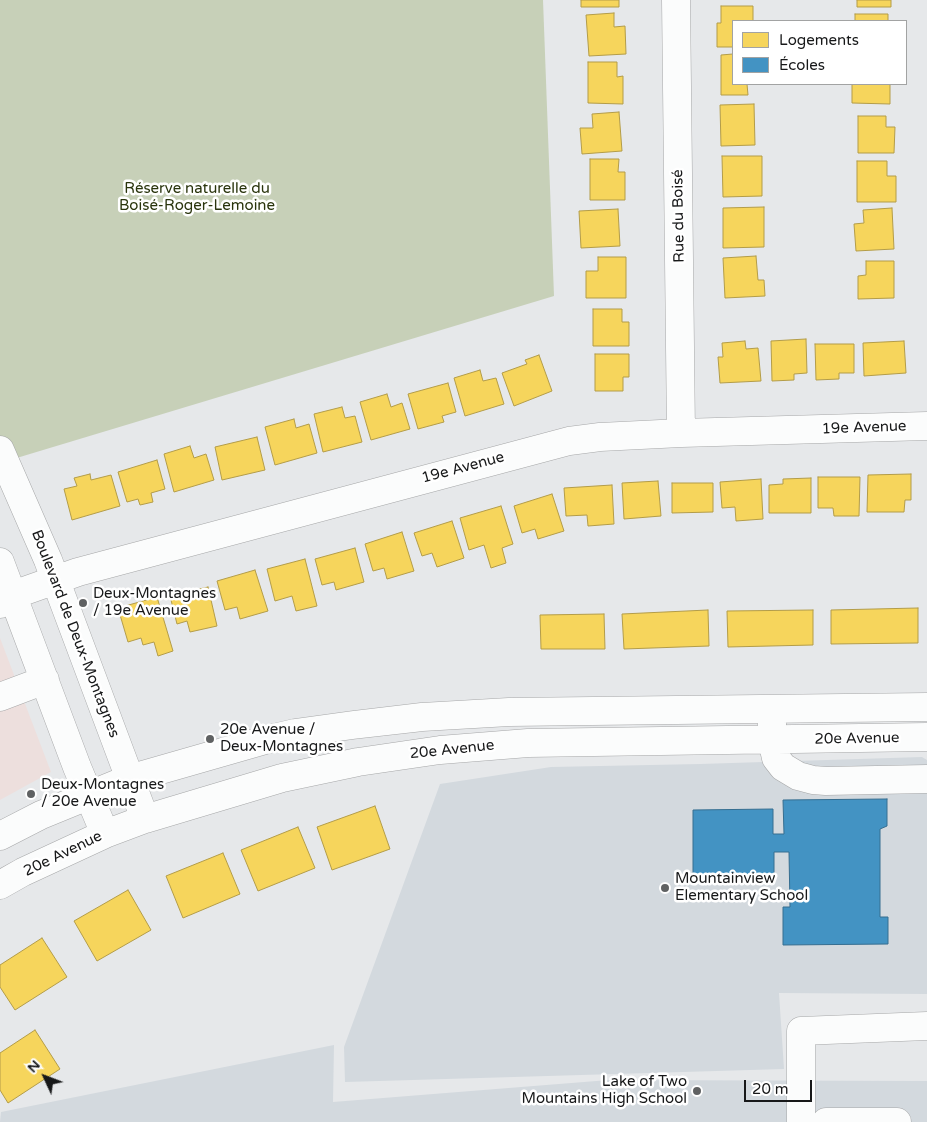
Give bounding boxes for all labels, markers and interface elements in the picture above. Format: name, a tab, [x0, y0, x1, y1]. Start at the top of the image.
legend	[732, 20, 907, 85]
text: Logements	[779, 31, 859, 49]
text: Écoles	[779, 56, 825, 74]
street label: Rue du Boisé	[669, 169, 689, 263]
park label: Réserve naturelle du Boisé-Roger-Lemoine	[119, 180, 275, 215]
street label: 19e Avenue	[821, 418, 907, 438]
street label: 19e Avenue	[420, 448, 506, 488]
street label: Boulevard de Deux-Montagnes	[27, 528, 123, 740]
place label: Deux-Montagnes / 19e Avenue	[93, 585, 216, 620]
marker: Deux-Montagnes / 19e Avenue	[77, 597, 89, 609]
place label: 20e Avenue / Deux-Montagnes	[220, 721, 343, 756]
street label: 20e Avenue	[814, 729, 900, 749]
marker: 20e Avenue / Deux-Montagnes	[204, 733, 216, 745]
street label: 20e Avenue	[409, 737, 495, 763]
place label: Deux-Montagnes / 20e Avenue	[41, 776, 164, 811]
marker: Deux-Montagnes / 20e Avenue	[25, 788, 37, 800]
street label: 20e Avenue	[21, 827, 105, 881]
place label: Mountainview Elementary School	[675, 870, 808, 905]
marker: Mountainview Elementary School	[659, 882, 671, 894]
north arrow	[20, 1052, 70, 1102]
text: N	[24, 1057, 44, 1076]
scale bar	[747, 1070, 814, 1102]
place label: Lake of Two Mountains High School	[522, 1073, 687, 1108]
text: 20 m	[752, 1080, 789, 1098]
marker: Lake of Two Mountains High School	[691, 1085, 703, 1097]

